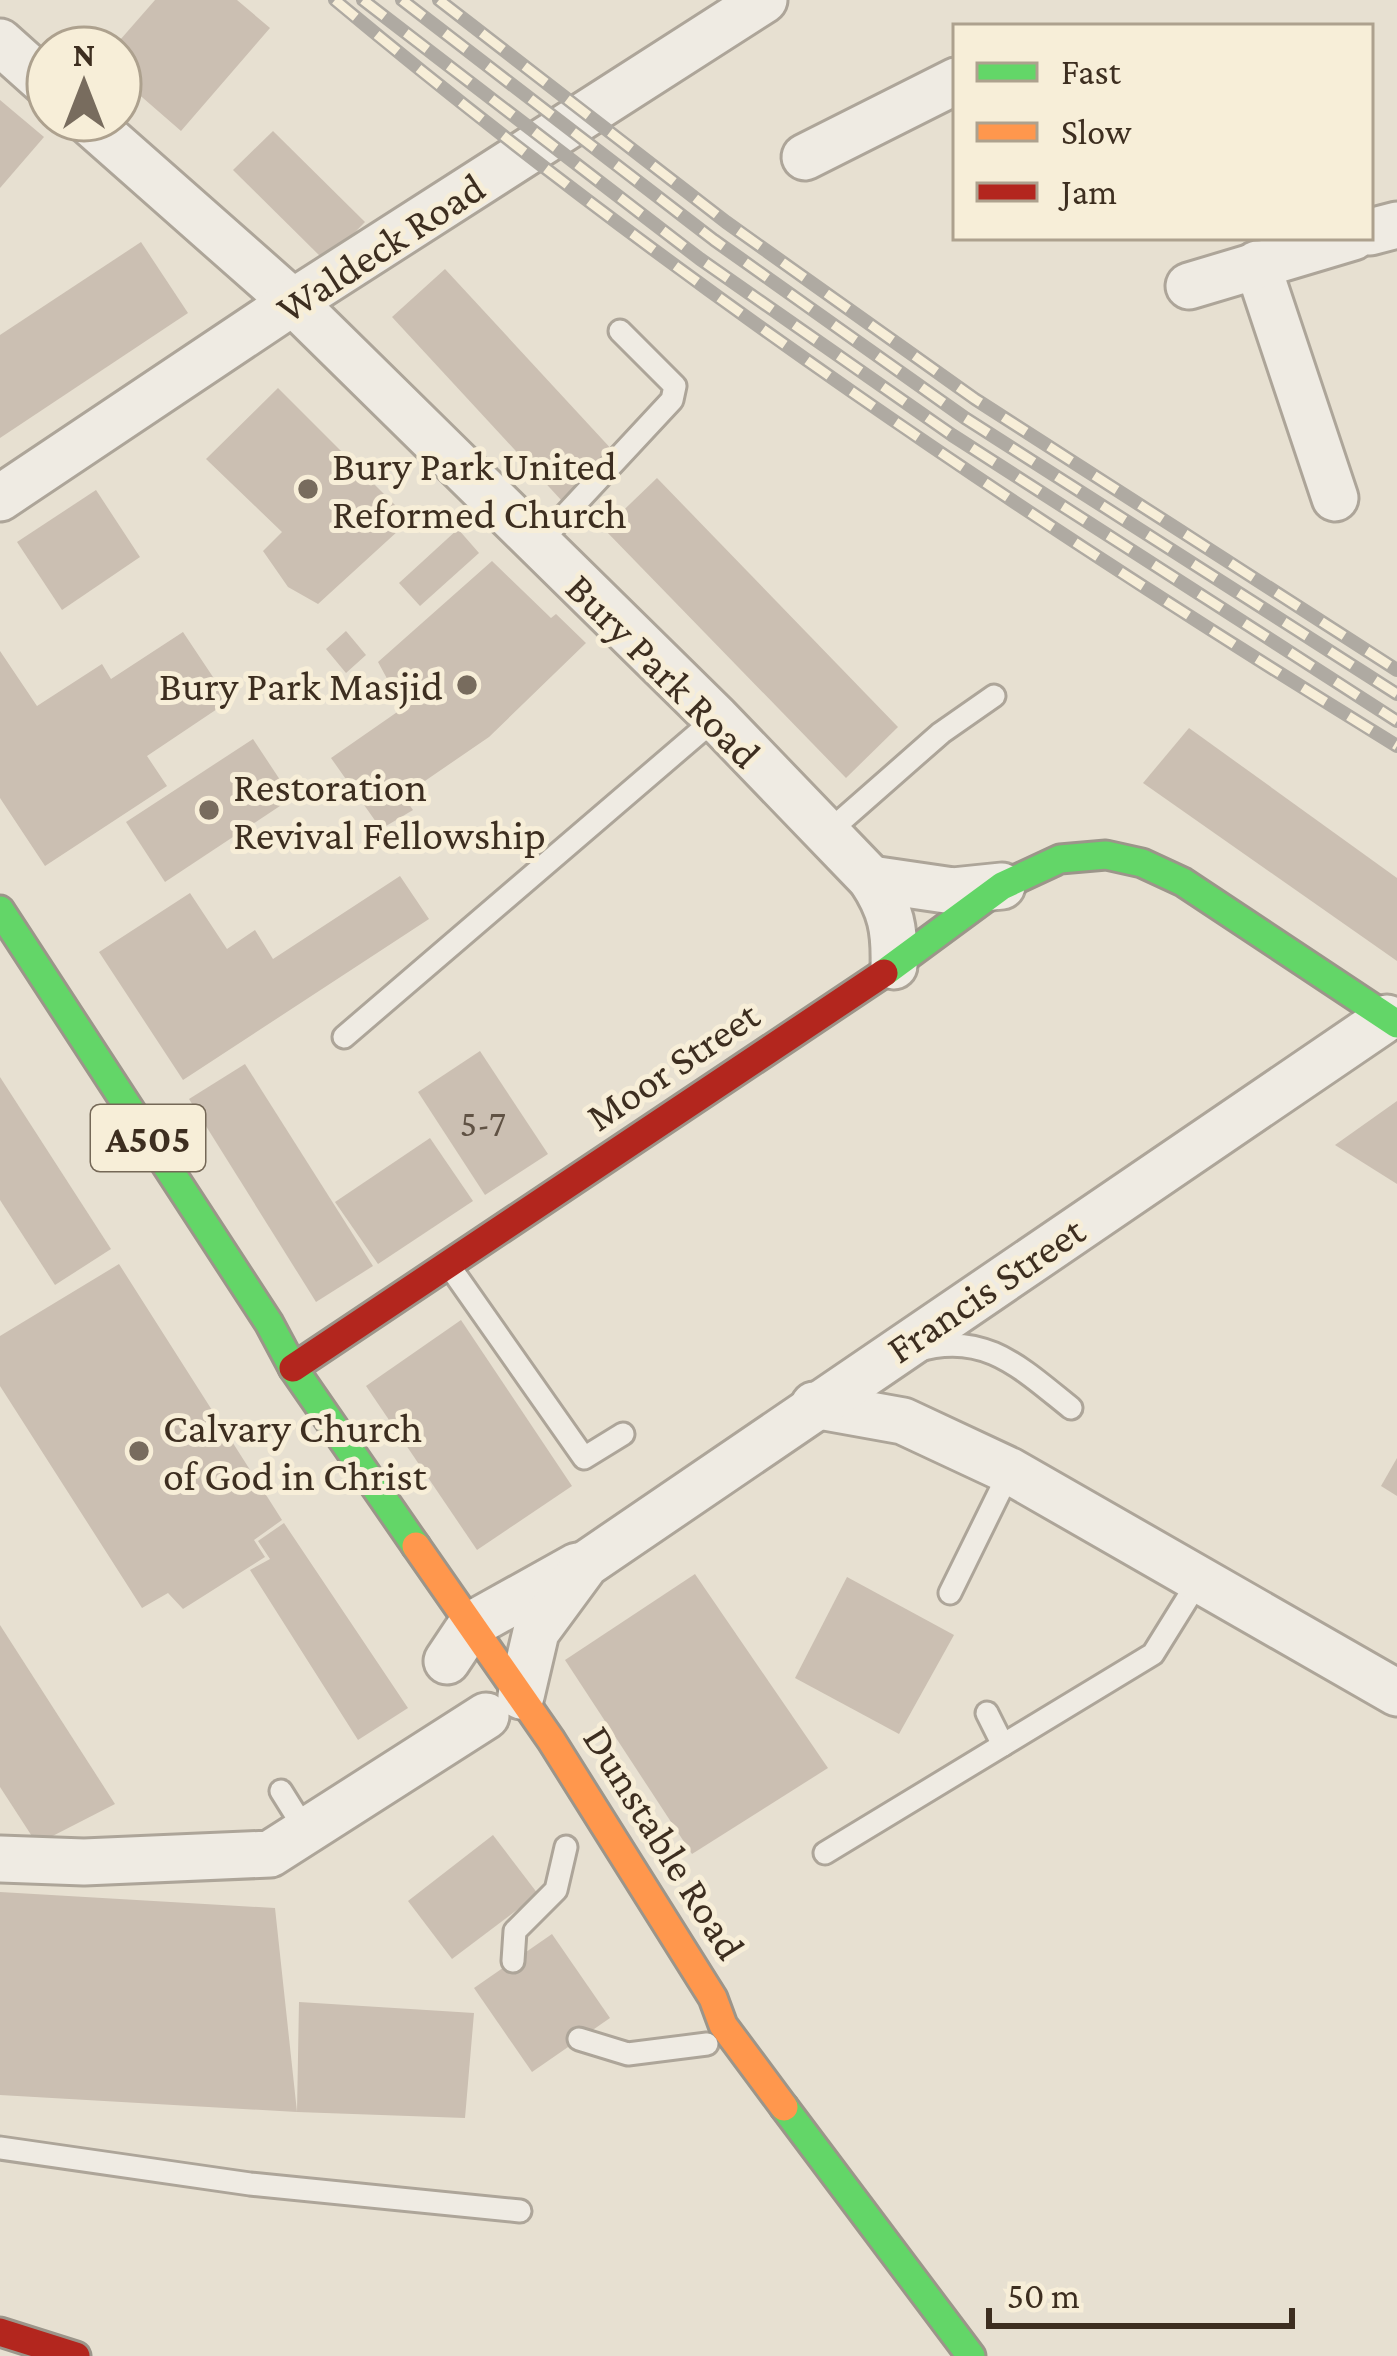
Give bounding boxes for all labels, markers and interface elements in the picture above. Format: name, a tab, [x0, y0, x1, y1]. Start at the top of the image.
north arrow	[24, 24, 144, 144]
legend	[953, 24, 1373, 240]
text: N	[73, 36, 95, 73]
text: Fast	[1061, 52, 1122, 92]
text: Slow	[1061, 112, 1132, 152]
street label: Waldeck Road	[268, 163, 493, 332]
text: Jam	[1058, 172, 1117, 212]
place label: Bury Park United Reformed Church	[332, 442, 627, 537]
marker: Bury Park United Reformed Church	[295, 476, 321, 502]
street label: Bury Park Road	[557, 564, 770, 777]
place label: Bury Park Masjid	[159, 662, 443, 710]
marker: Bury Park Masjid	[454, 672, 480, 698]
place label: Restoration Revival Fellowship	[233, 763, 546, 858]
marker: Restoration Revival Fellowship	[196, 797, 222, 823]
street label: Moor Street	[577, 990, 768, 1140]
house number: 5-7	[460, 1104, 506, 1144]
road number: A505	[91, 1105, 205, 1171]
street label: Francis Street	[878, 1206, 1094, 1373]
place label: Calvary Church of God in Christ	[163, 1404, 428, 1499]
marker: Calvary Church of God in Christ	[126, 1438, 152, 1464]
street label: Dunstable Road	[574, 1717, 755, 1968]
scale bar	[989, 2254, 1292, 2328]
text: 50 m	[1007, 2276, 1080, 2316]

